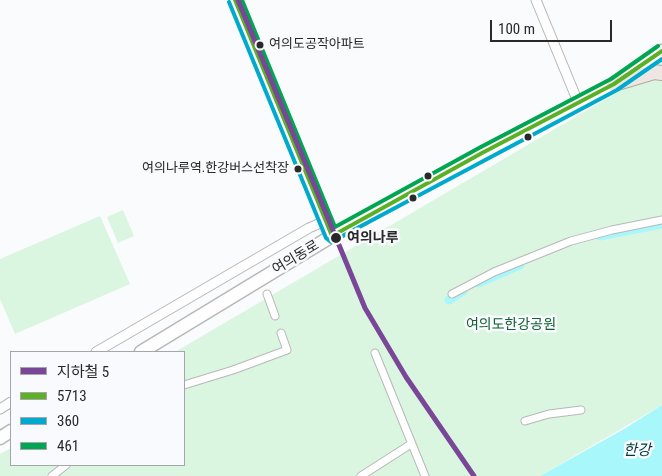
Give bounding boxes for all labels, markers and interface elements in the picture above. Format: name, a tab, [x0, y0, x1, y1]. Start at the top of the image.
scale bar	[492, 10, 614, 42]
text: 100 m	[498, 20, 535, 38]
place label: 여의도공작아파트	[269, 37, 365, 53]
marker: 여의도공작아파트	[255, 40, 265, 50]
unlabelled marker	[523, 132, 533, 142]
place label: 여의나루역.한강버스선착장	[142, 161, 289, 177]
marker: 여의나루역.한강버스선착장	[293, 164, 303, 174]
unlabelled marker	[423, 171, 433, 181]
unlabelled marker	[408, 193, 418, 203]
place label: 여의나루	[347, 230, 399, 246]
marker: 여의나루	[329, 231, 343, 245]
street label: 여의동로	[270, 238, 322, 278]
park label: 여의도한강공원	[466, 317, 556, 333]
legend	[10, 351, 185, 466]
text: 지하철 5	[57, 363, 109, 381]
text: 5713	[57, 387, 87, 405]
text: 360	[57, 412, 79, 430]
text: 461	[57, 437, 79, 455]
water label: 한강	[623, 442, 651, 460]

